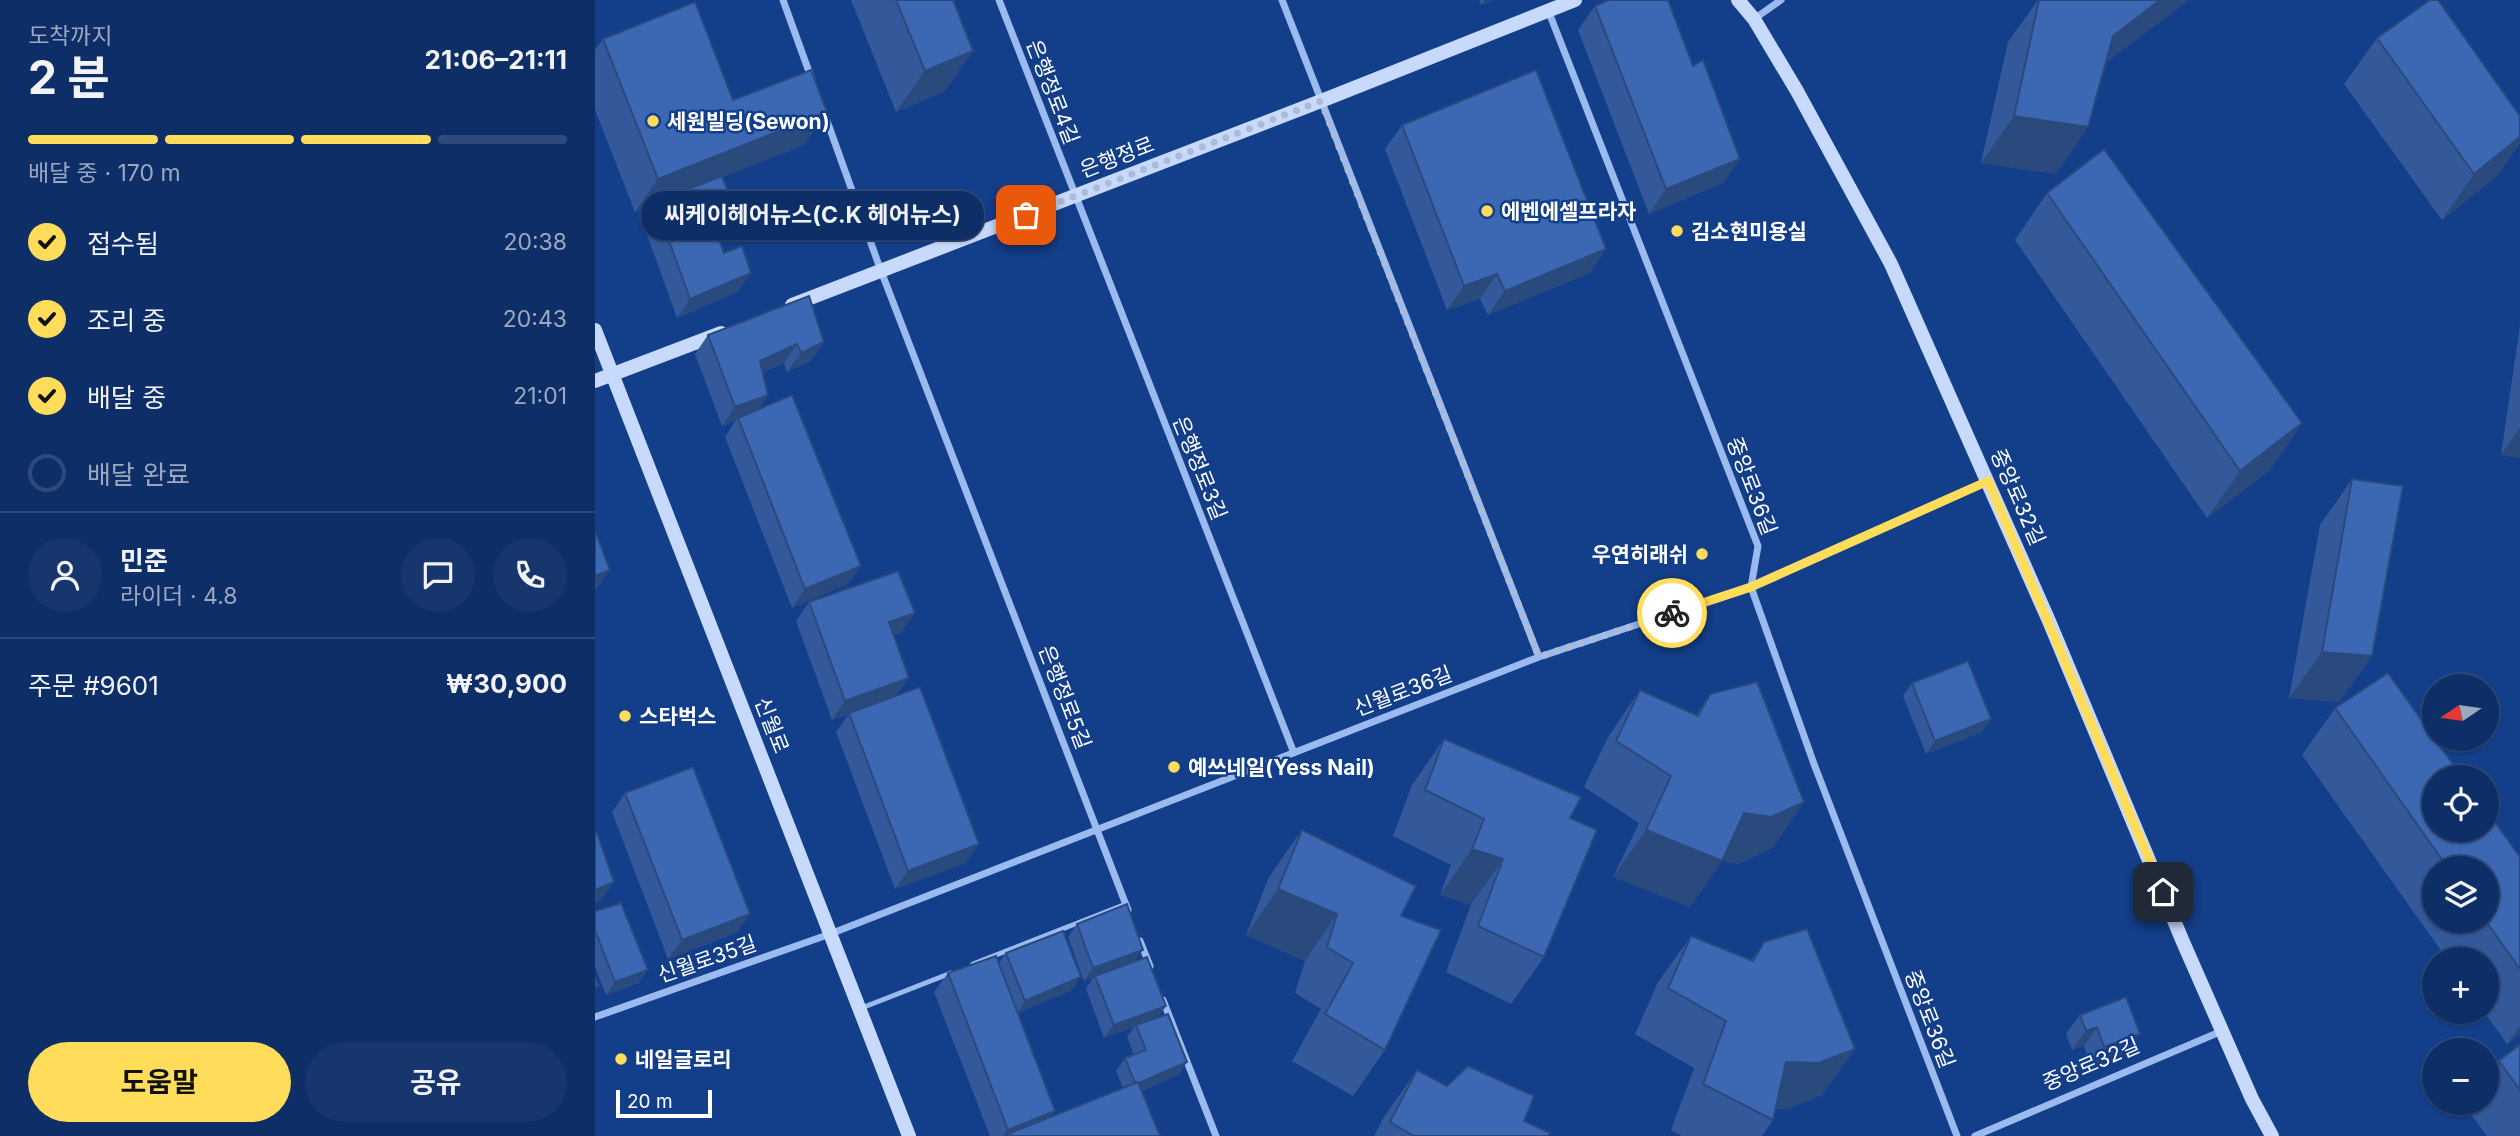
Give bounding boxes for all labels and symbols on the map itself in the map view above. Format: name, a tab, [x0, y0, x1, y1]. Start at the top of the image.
street label: 은행정로4길	[1022, 36, 1084, 148]
place label: 세원빌딩(Sewon)	[667, 109, 830, 134]
marker: 세원빌딩(Sewon)	[645, 113, 661, 129]
street label: 은행정로	[1076, 131, 1158, 183]
pin	[996, 185, 1056, 245]
callout: 씨케이헤어뉴스(C.K 헤어뉴스)	[641, 190, 984, 240]
place label: 에벤에셀프라자	[1501, 199, 1636, 224]
marker: 에벤에셀프라자	[1479, 203, 1495, 219]
place label: 김소현미용실	[1691, 219, 1807, 244]
marker: 김소현미용실	[1669, 223, 1685, 239]
street label: 은행정로3길	[1168, 413, 1232, 523]
street label: 중앙로36길	[1722, 433, 1782, 539]
street label: 중앙로32길	[1986, 445, 2050, 549]
place label: 우연히래쉬	[1591, 542, 1688, 567]
marker: 우연히래쉬	[1694, 546, 1710, 562]
courier	[1637, 578, 1707, 648]
street label: 은행정로5길	[1034, 641, 1096, 753]
street label: 신월로36길	[1350, 661, 1456, 721]
north arrow	[2422, 674, 2499, 751]
street label: 신월로	[750, 693, 794, 757]
place label: 스타벅스	[639, 704, 716, 729]
marker: 스타벅스	[617, 708, 633, 724]
place label: 예쓰네일(Yess Nail)	[1188, 755, 1375, 780]
marker: 예쓰네일(Yess Nail)	[1166, 759, 1182, 775]
pin	[2133, 862, 2193, 922]
street label: 신월로35길	[654, 930, 760, 988]
street label: 중앙로36길	[1900, 966, 1960, 1072]
street label: 중앙로32길	[2039, 1032, 2143, 1096]
place label: 네일글로리	[635, 1047, 732, 1072]
marker: 네일글로리	[613, 1051, 629, 1067]
scale bar	[616, 1087, 712, 1119]

